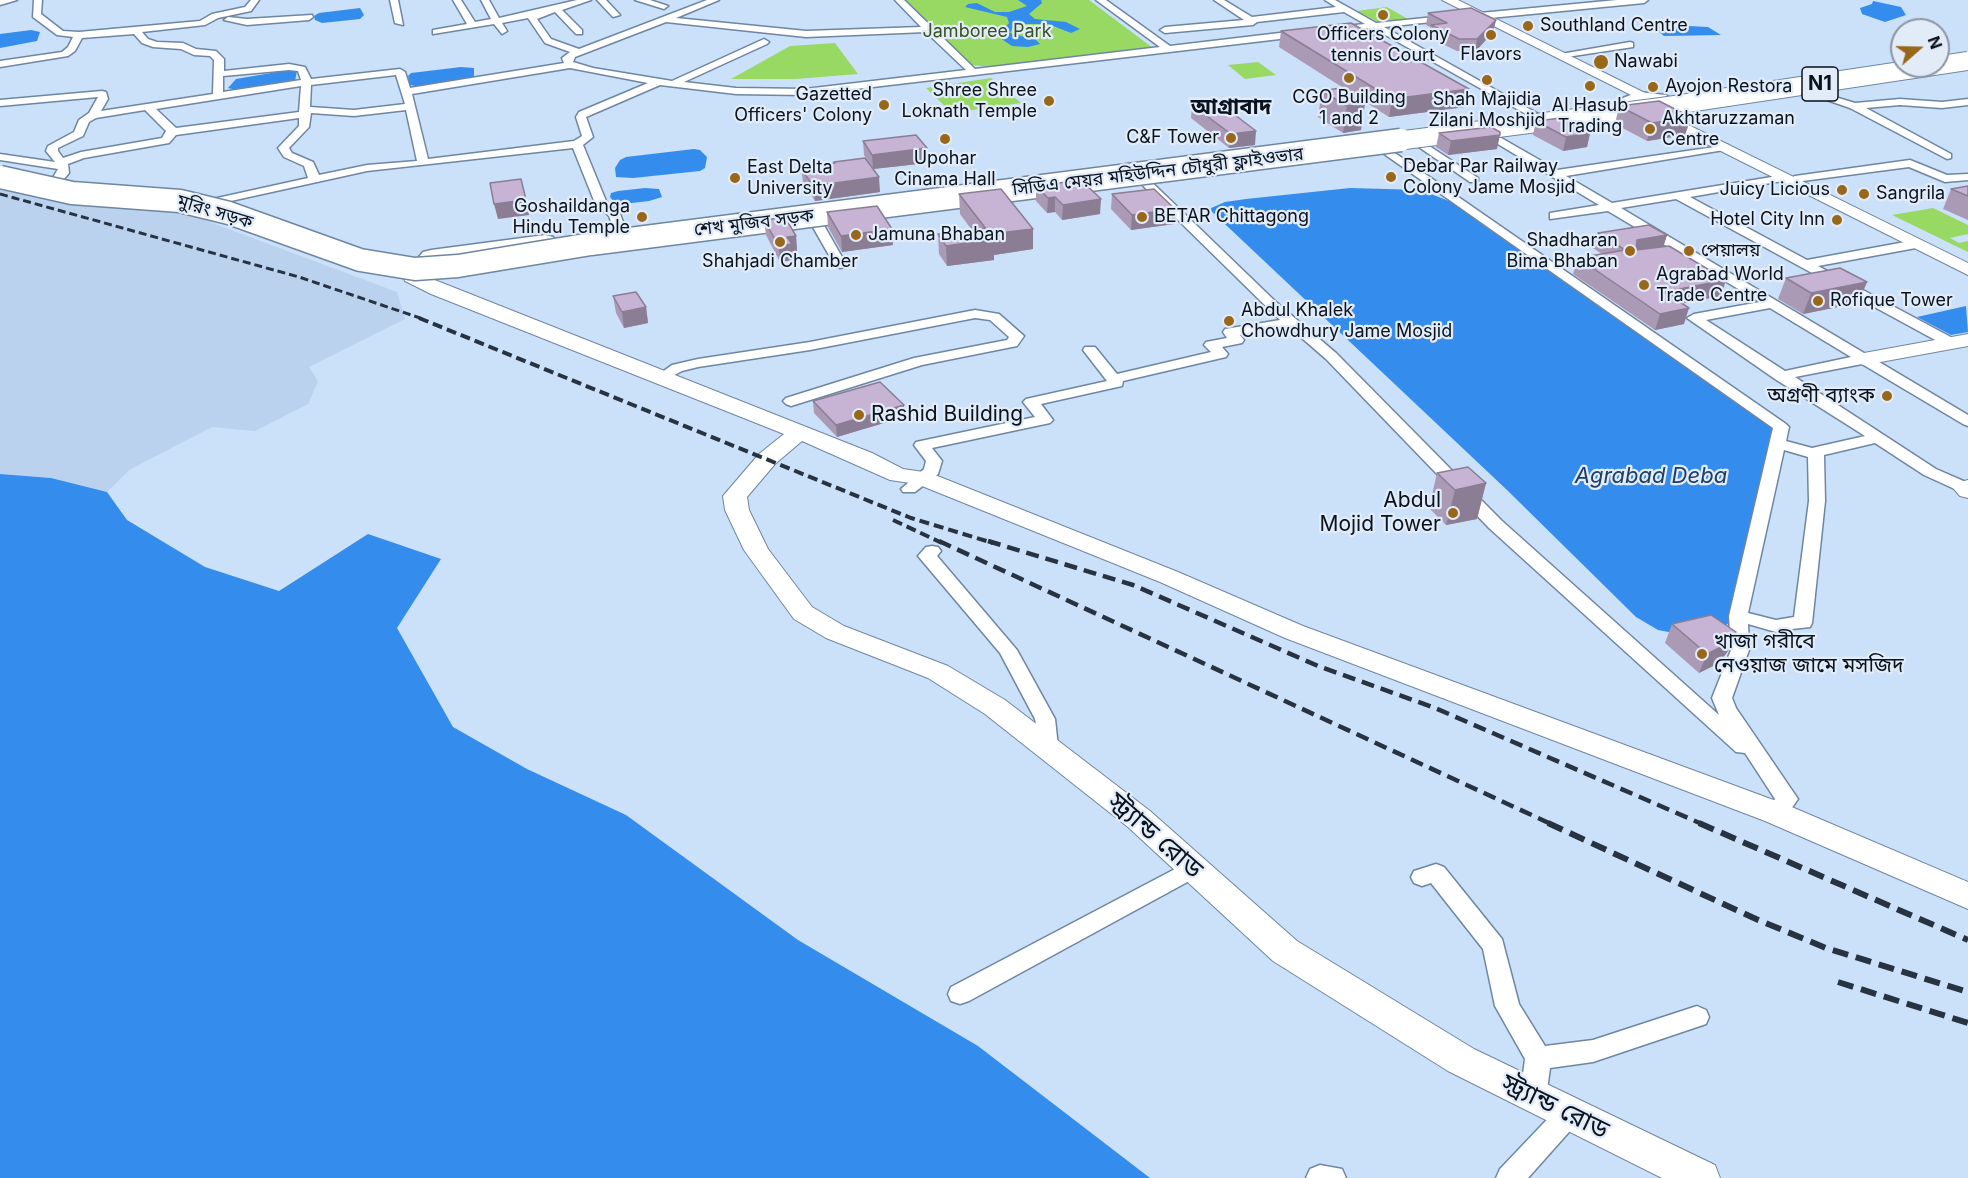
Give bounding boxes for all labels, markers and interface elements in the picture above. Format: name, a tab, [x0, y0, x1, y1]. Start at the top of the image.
marker: Officers Colony tennis Court	[1376, 8, 1390, 22]
place label: Southland Centre	[1540, 15, 1688, 37]
north arrow	[1890, 18, 1950, 78]
marker: Southland Centre	[1521, 19, 1535, 33]
park label: Jamboree Park	[922, 21, 1052, 43]
place label: Officers Colony tennis Court	[1317, 24, 1449, 66]
marker: Flavors	[1484, 28, 1498, 42]
text: N	[1924, 33, 1947, 52]
place label: Flavors	[1460, 44, 1522, 66]
place label: Nawabi	[1614, 51, 1678, 73]
marker: Nawabi	[1592, 53, 1610, 71]
road number: N1	[1802, 67, 1838, 101]
marker: CGO Building 1 and 2	[1342, 71, 1356, 85]
marker: Shah Majidia Zilani Moshjid	[1480, 73, 1494, 87]
place label: Ayojon Restora	[1665, 76, 1792, 98]
marker: Al Hasub Trading	[1583, 79, 1597, 93]
place label: Shree Shree Loknath Temple	[901, 80, 1037, 122]
marker: Ayojon Restora	[1646, 80, 1660, 94]
place label: Gazetted Officers' Colony	[734, 84, 872, 127]
place label: CGO Building 1 and 2	[1292, 87, 1406, 130]
place label: Shah Majidia Zilani Moshjid	[1428, 89, 1546, 132]
marker: Shree Shree Loknath Temple	[1042, 94, 1056, 108]
district label: আগ্রাবাদ	[1191, 94, 1271, 120]
place label: Al Hasub Trading	[1552, 95, 1628, 138]
marker: Gazetted Officers' Colony	[877, 98, 891, 112]
place label: Akhtaruzzaman Centre	[1662, 108, 1795, 150]
marker: Akhtaruzzaman Centre	[1643, 122, 1657, 136]
place label: C&F Tower	[1126, 127, 1219, 149]
marker: C&F Tower	[1224, 131, 1238, 145]
marker: Upohar Cinama Hall	[938, 132, 952, 146]
street label: সিডিএ মেয়র মহিউদ্দিন চৌধুরী ফ্লাইওভার	[1011, 143, 1305, 201]
place label: Upohar Cinama Hall	[894, 148, 996, 190]
place label: Debar Par Railway Colony Jame Mosjid	[1403, 156, 1576, 198]
place label: East Delta University	[747, 157, 833, 200]
marker: Debar Par Railway Colony Jame Mosjid	[1384, 170, 1398, 184]
marker: East Delta University	[728, 171, 742, 185]
place label: Juicy Licious	[1719, 179, 1830, 201]
marker: Juicy Licious	[1835, 183, 1849, 197]
place label: Sangrila	[1876, 183, 1945, 205]
marker: Sangrila	[1857, 187, 1871, 201]
street label: মুরিং সড়ক	[175, 190, 255, 234]
place label: Goshaildanga Hindu Temple	[513, 196, 630, 238]
street label: শেখ মুজিব সড়ক	[693, 205, 815, 241]
place label: BETAR Chittagong	[1154, 206, 1309, 228]
place label: Hotel City Inn	[1710, 209, 1825, 231]
marker: Goshaildanga Hindu Temple	[635, 210, 649, 224]
marker: BETAR Chittagong	[1135, 210, 1149, 224]
marker: Hotel City Inn	[1830, 213, 1844, 227]
place label: Jamuna Bhaban	[868, 224, 1005, 246]
marker: Jamuna Bhaban	[849, 228, 863, 242]
place label: Shadharan Bima Bhaban	[1506, 230, 1618, 272]
marker: Shahjadi Chamber	[773, 235, 787, 249]
place label: পেয়ালয়	[1701, 240, 1760, 262]
marker: Shadharan Bima Bhaban	[1623, 244, 1637, 258]
marker: পেয়ালয়	[1682, 244, 1696, 258]
place label: Shahjadi Chamber	[702, 251, 858, 273]
place label: Agrabad World Trade Centre	[1656, 264, 1784, 306]
marker: Agrabad World Trade Centre	[1637, 278, 1651, 292]
place label: Rofique Tower	[1830, 290, 1953, 312]
marker: Rofique Tower	[1811, 294, 1825, 308]
place label: Abdul Khalek Chowdhury Jame Mosjid	[1241, 300, 1452, 342]
marker: Abdul Khalek Chowdhury Jame Mosjid	[1222, 314, 1236, 328]
place label: অগ্রণী ব্যাংক	[1767, 383, 1875, 409]
marker: অগ্রণী ব্যাংক	[1880, 389, 1894, 403]
place label: Rashid Building	[871, 402, 1023, 428]
marker: Rashid Building	[852, 408, 866, 422]
water label: Agrabad Deba	[1575, 463, 1727, 489]
place label: Abdul Mojid Tower	[1319, 488, 1441, 538]
marker: Abdul Mojid Tower	[1446, 506, 1460, 520]
place label: খাজা গরীবে নেওয়াজ জামে মসজিদ	[1714, 629, 1904, 679]
marker: খাজা গরীবে নেওয়াজ জামে মসজিদ	[1695, 647, 1709, 661]
street label: স্ট্র্যান্ড রোড	[1101, 786, 1209, 886]
street label: স্ট্র্যান্ড রোড	[1496, 1068, 1614, 1146]

